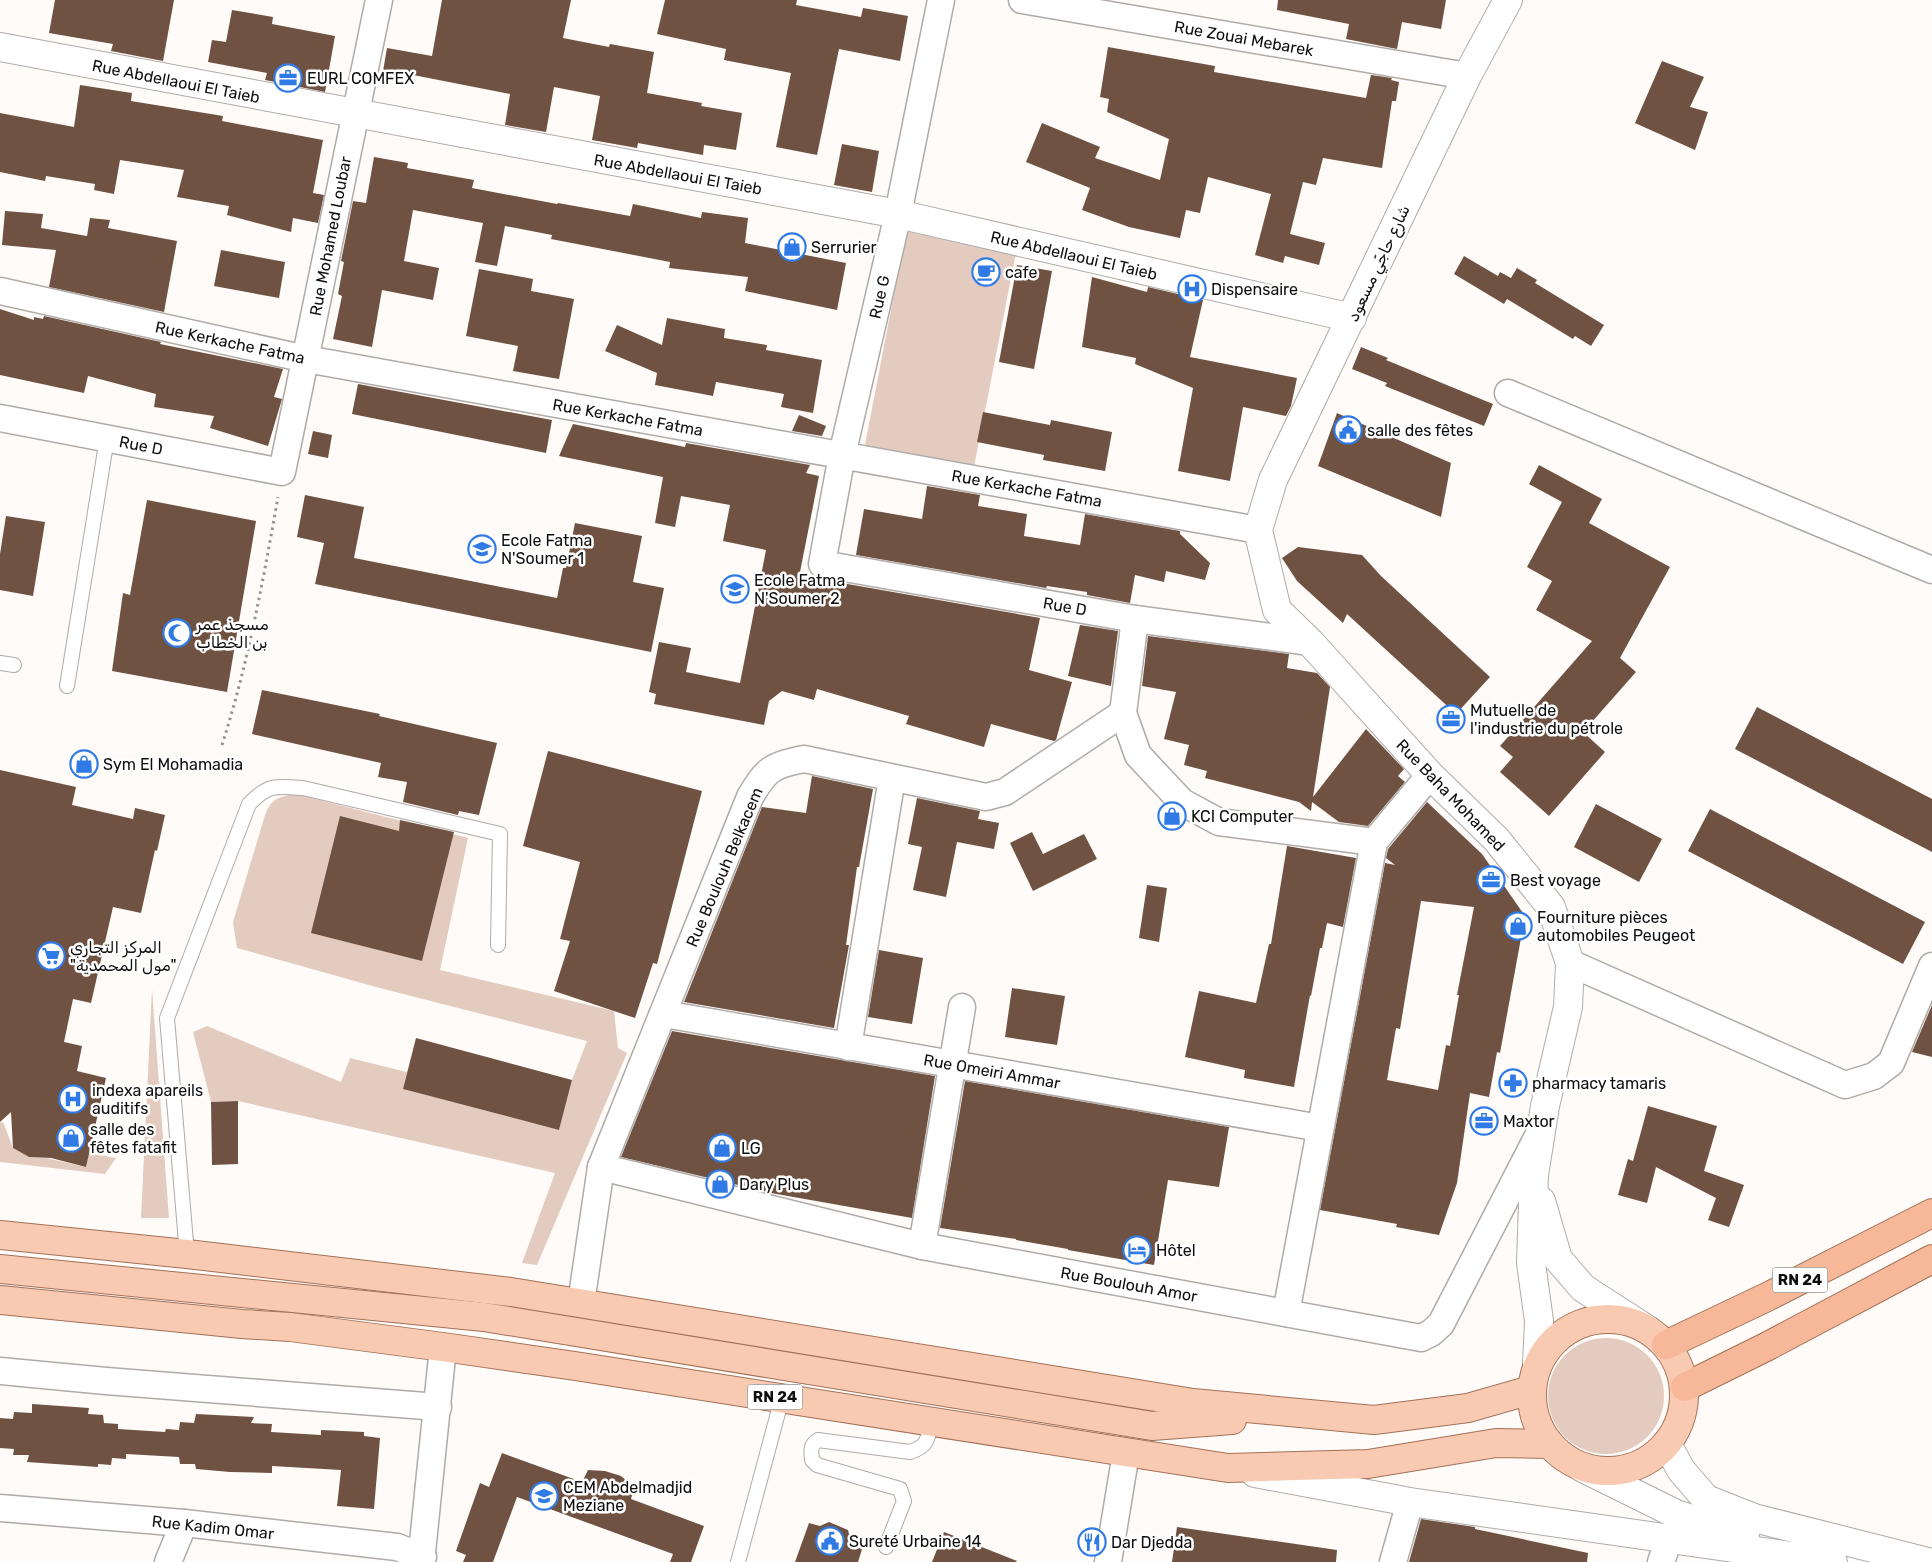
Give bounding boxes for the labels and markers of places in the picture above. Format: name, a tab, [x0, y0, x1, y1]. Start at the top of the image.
office icon: EURL COMFEX	[273, 63, 303, 93]
place label: EURL COMFEX	[307, 69, 414, 88]
shop icon: Serrurier	[777, 232, 807, 262]
place label: Serrurier	[811, 238, 877, 257]
cafe icon: cafe	[971, 257, 1001, 287]
place label: cafe	[1005, 263, 1038, 282]
hospital icon: Dispensaire	[1177, 274, 1207, 304]
place label: Dispensaire	[1211, 280, 1298, 299]
public building icon: salle des fêtes	[1333, 415, 1363, 445]
place label: salle des fêtes	[1367, 421, 1473, 440]
place label: Ecole Fatma N'Soumer 1	[501, 531, 592, 568]
school or university icon: Ecole Fatma N'Soumer 1	[467, 534, 497, 564]
place label: Ecole Fatma N'Soumer 2	[754, 571, 845, 608]
school or university icon: Ecole Fatma N'Soumer 2	[720, 574, 750, 604]
place label: مسجذ عمر بن الخطاب	[195, 615, 269, 652]
mosque icon: مسجذ عمر بن الخطاب	[162, 618, 192, 648]
place label: Mutuelle de l'industrie du pétrole	[1470, 701, 1623, 738]
office icon: Mutuelle de l'industrie du pétrole	[1436, 704, 1466, 734]
shop icon: Sym El Mohamadia	[69, 749, 99, 779]
place label: Sym El Mohamadia	[103, 755, 243, 774]
shop icon: KCI Computer	[1157, 801, 1187, 831]
place label: KCI Computer	[1191, 807, 1294, 826]
office icon: Best voyage	[1476, 865, 1506, 895]
place label: Best voyage	[1510, 871, 1601, 890]
place label: Fourniture pièces automobiles Peugeot	[1537, 908, 1695, 945]
shop icon: Fourniture pièces automobiles Peugeot	[1503, 911, 1533, 941]
place label: المركز التجاري "مول المحمدية"	[70, 938, 177, 976]
supermarket icon: المركز التجاري "مول المحمدية"	[36, 941, 66, 971]
pharmacy icon: pharmacy tamaris	[1498, 1068, 1528, 1098]
place label: pharmacy tamaris	[1532, 1074, 1666, 1093]
place label: indexa apareils auditifs	[92, 1081, 203, 1118]
hospital icon: indexa apareils auditifs	[58, 1084, 88, 1114]
office icon: Maxtor	[1469, 1106, 1499, 1136]
place label: Maxtor	[1503, 1112, 1555, 1131]
place label: salle des fêtes fatafit	[90, 1120, 177, 1157]
shop icon: salle des fêtes fatafit	[56, 1123, 86, 1153]
shop icon: LG	[707, 1133, 737, 1163]
place label: LG	[741, 1139, 761, 1158]
shop icon: Dary Plus	[705, 1169, 735, 1199]
place label: Dary Plus	[739, 1175, 809, 1194]
hotel icon: Hôtel	[1122, 1235, 1152, 1265]
place label: Hôtel	[1156, 1241, 1196, 1260]
place label: CEM Abdelmadjid Meziane	[563, 1478, 692, 1515]
school or university icon: CEM Abdelmadjid Meziane	[529, 1481, 559, 1511]
public building icon: Sureté Urbaine 14	[815, 1526, 845, 1556]
restaurant icon: Dar Djedda	[1077, 1527, 1107, 1557]
place label: Sureté Urbaine 14	[849, 1532, 981, 1551]
place label: Dar Djedda	[1111, 1533, 1192, 1552]

